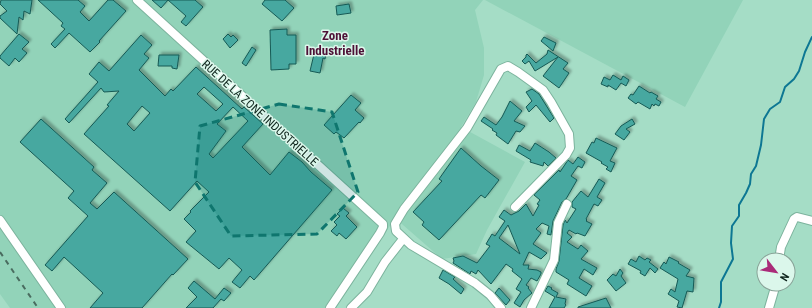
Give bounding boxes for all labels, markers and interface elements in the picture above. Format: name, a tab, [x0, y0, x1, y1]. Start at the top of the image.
district label: Zone Industrielle	[305, 28, 365, 58]
street label: RUE DE LA ZONE INDUSTRIELLE	[199, 57, 321, 169]
north arrow	[756, 252, 796, 292]
text: N	[777, 271, 791, 283]

